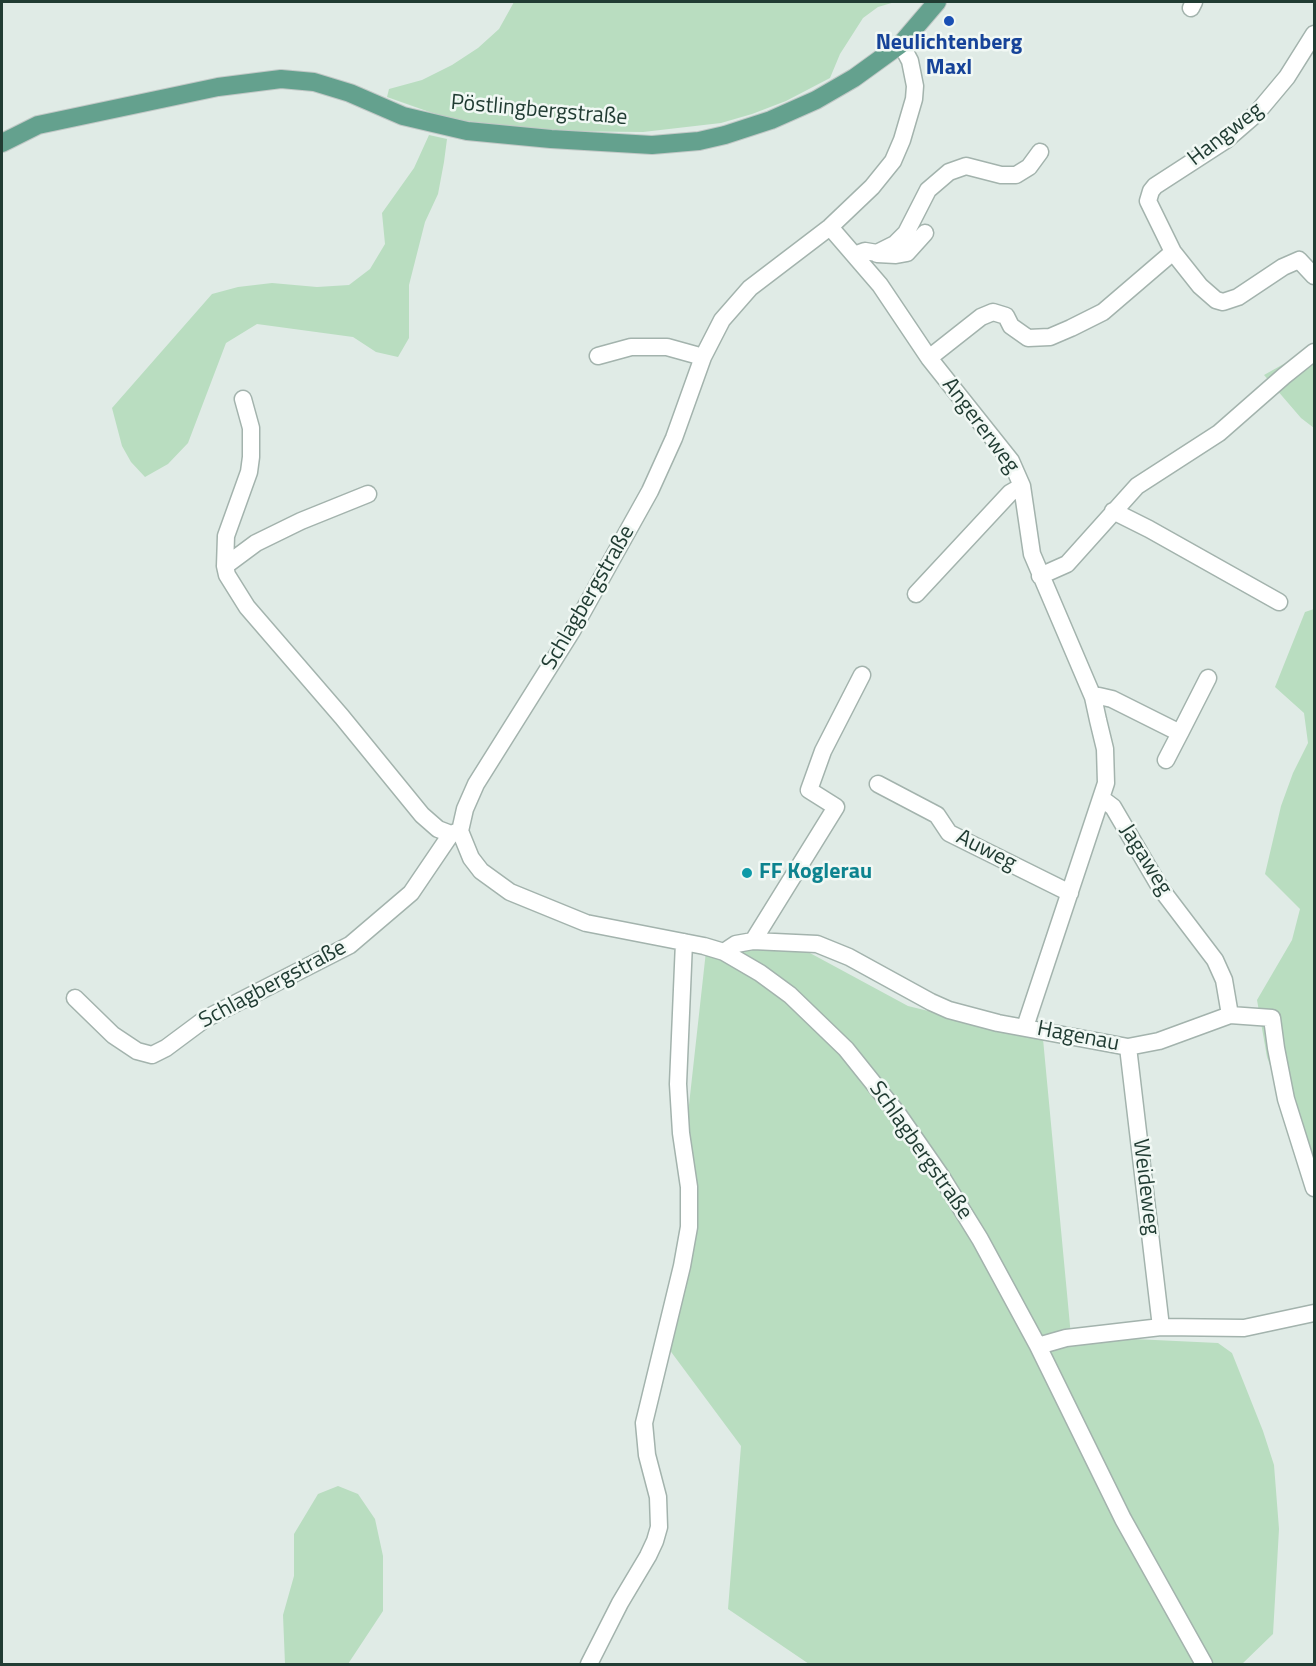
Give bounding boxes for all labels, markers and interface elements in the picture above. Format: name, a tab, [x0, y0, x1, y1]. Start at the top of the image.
marker: Neulichtenberg Maxl	[942, 14, 956, 28]
place label: Neulichtenberg Maxl	[876, 31, 1022, 82]
street label: Pöstlingbergstraße	[450, 90, 628, 132]
street label: Hangweg	[1183, 97, 1269, 173]
street label: Angererweg	[936, 373, 1024, 479]
street label: Schlagbergstraße	[537, 521, 641, 675]
street label: Jagaweg	[1113, 820, 1177, 900]
street label: Auweg	[952, 825, 1020, 877]
place label: FF Koglerau	[759, 860, 872, 886]
marker: FF Koglerau	[740, 866, 754, 880]
street label: Schlagbergstraße	[195, 935, 351, 1035]
street label: Hagenau	[1035, 1016, 1121, 1058]
street label: Schlagbergstraße	[863, 1077, 977, 1225]
street label: Weideweg	[1126, 1137, 1164, 1237]

